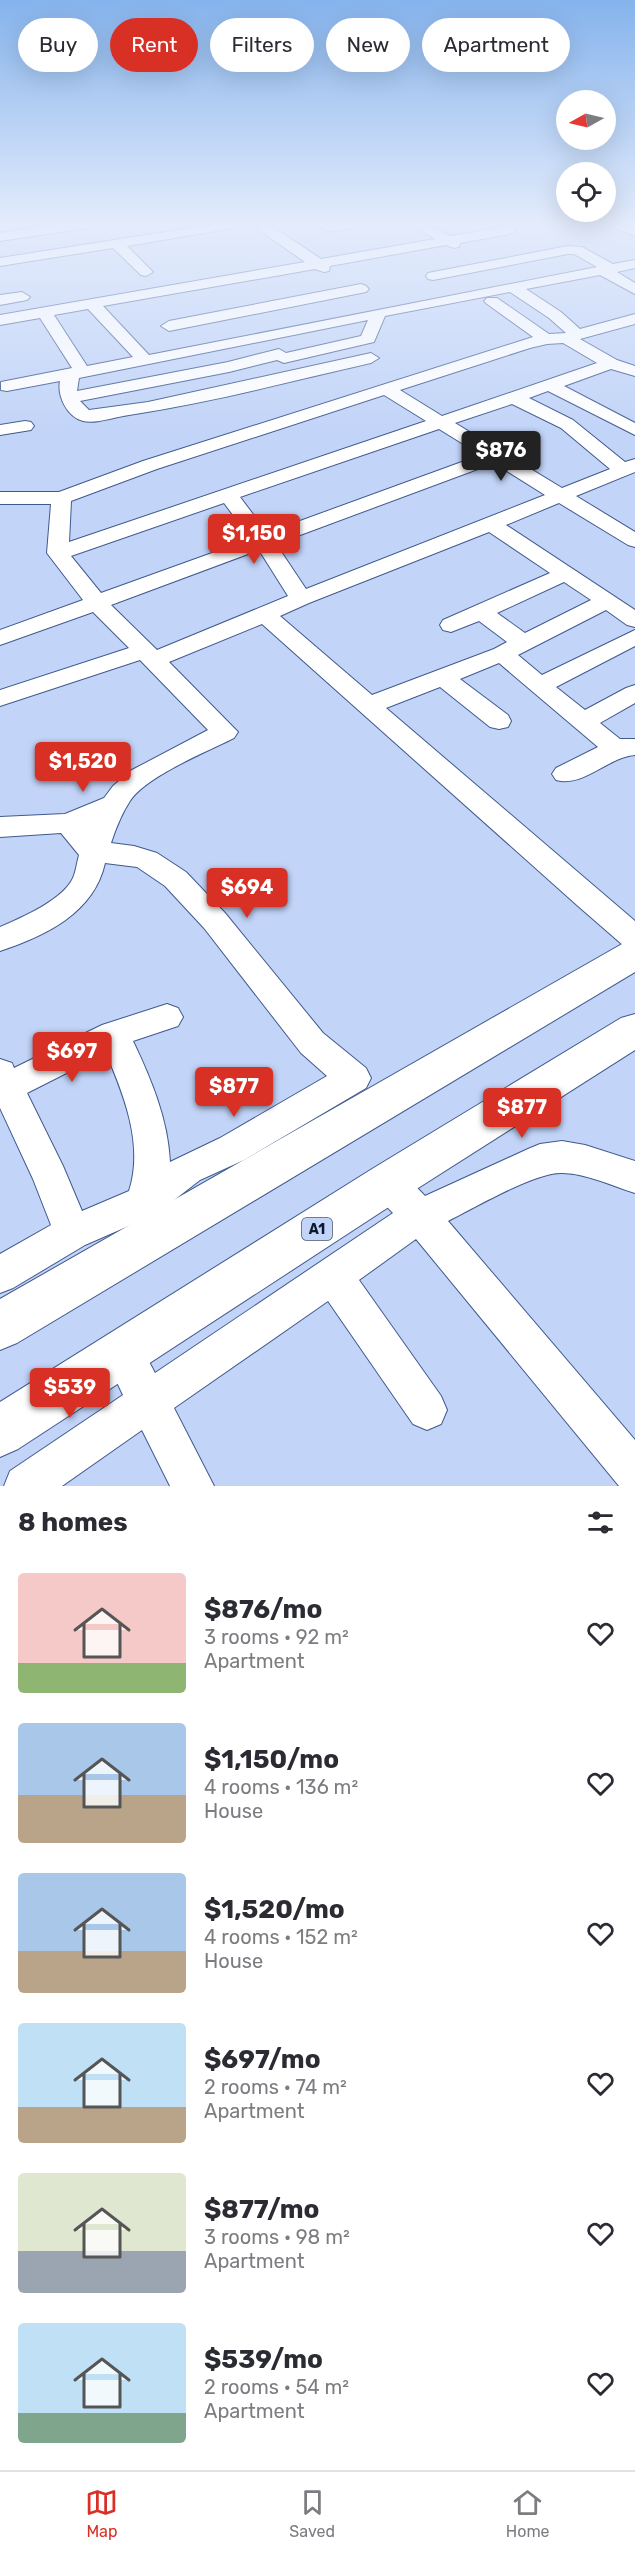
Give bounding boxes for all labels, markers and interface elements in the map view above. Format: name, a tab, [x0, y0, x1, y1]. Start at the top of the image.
chip: Buy	[18, 18, 98, 72]
chip: Rent	[110, 18, 198, 72]
chip: Filters	[210, 18, 314, 72]
chip: New	[326, 18, 410, 72]
chip: Apartment	[422, 18, 570, 72]
north arrow	[556, 90, 616, 150]
map controls	[556, 90, 616, 222]
button: locate	[556, 162, 616, 222]
pin: $876	[465, 431, 537, 482]
text: $876	[476, 438, 526, 462]
pin: $1,150	[205, 514, 303, 565]
text: $1,150	[222, 521, 286, 545]
pin: $1,520	[34, 742, 132, 793]
text: $1,520	[49, 749, 117, 773]
pin: $694	[211, 868, 283, 919]
text: $694	[221, 875, 273, 899]
pin: $697	[36, 1032, 108, 1083]
text: $697	[47, 1039, 97, 1063]
pin: $877	[198, 1067, 270, 1118]
text: $877	[209, 1074, 259, 1098]
pin: $877	[486, 1088, 558, 1139]
text: $877	[497, 1095, 547, 1119]
road number: A1	[302, 1218, 332, 1240]
pin: $539	[34, 1368, 106, 1419]
text: $539	[44, 1375, 96, 1399]
icon: filters	[584, 1506, 617, 1539]
text: 8 homes	[18, 1507, 128, 1538]
text: $876/mo	[204, 1594, 322, 1625]
icon: home	[66, 1597, 138, 1669]
icon: heart	[584, 1617, 617, 1650]
text: 3 rooms · 92 m²	[204, 1625, 349, 1649]
text: Apartment	[204, 1649, 305, 1673]
text: $1,150/mo	[204, 1744, 339, 1775]
icon: home	[66, 1747, 138, 1819]
icon: heart	[584, 1767, 617, 1800]
text: 4 rooms · 136 m²	[204, 1775, 358, 1799]
text: House	[204, 1799, 263, 1823]
text: $1,520/mo	[204, 1894, 345, 1925]
icon: home	[66, 1897, 138, 1969]
icon: heart	[584, 1917, 617, 1950]
text: 4 rooms · 152 m²	[204, 1925, 358, 1949]
text: House	[204, 1949, 263, 1973]
text: $697/mo	[204, 2044, 321, 2075]
icon: home	[66, 2047, 138, 2119]
icon: heart	[584, 2067, 617, 2100]
text: 2 rooms · 74 m²	[204, 2075, 347, 2099]
text: Apartment	[204, 2099, 305, 2123]
text: $877/mo	[204, 2194, 319, 2225]
icon: home	[66, 2197, 138, 2269]
icon: heart	[584, 2217, 617, 2250]
text: 3 rooms · 98 m²	[204, 2225, 350, 2249]
text: Apartment	[204, 2249, 305, 2273]
text: $539/mo	[204, 2344, 323, 2375]
icon: home	[66, 2347, 138, 2419]
icon: heart	[584, 2367, 617, 2400]
text: 2 rooms · 54 m²	[204, 2375, 349, 2399]
text: Apartment	[204, 2399, 305, 2423]
tab: Map	[85, 2486, 118, 2541]
tab: Saved	[289, 2486, 335, 2541]
tab: Home	[506, 2486, 550, 2541]

